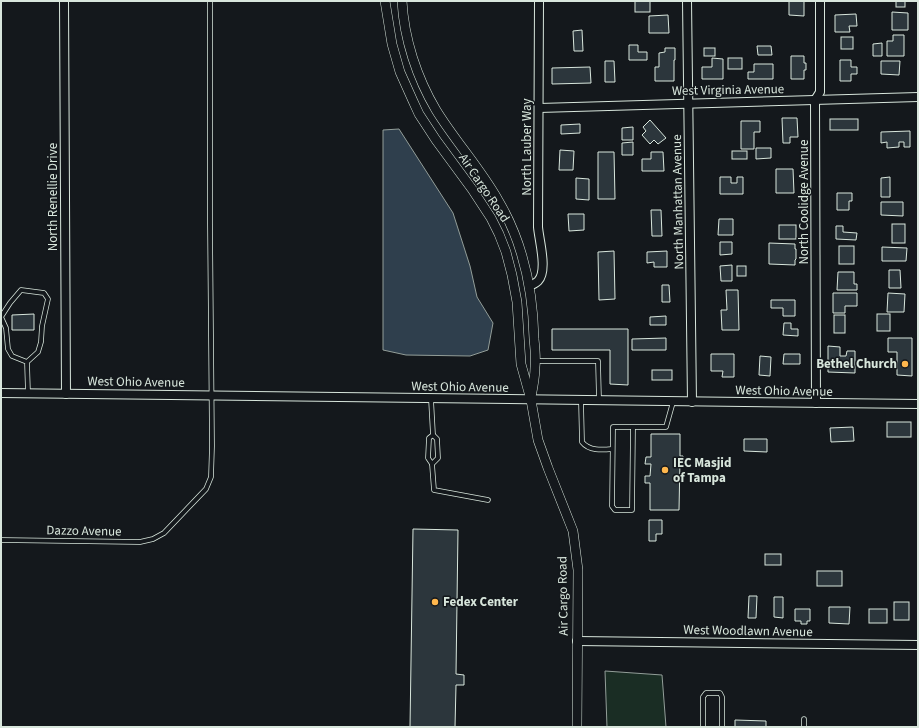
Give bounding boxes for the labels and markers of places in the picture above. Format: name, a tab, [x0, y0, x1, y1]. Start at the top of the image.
place label: Bethel Church	[816, 355, 897, 373]
marker: Bethel Church	[900, 359, 910, 369]
place label: IEC Masjid of Tampa	[673, 454, 731, 487]
marker: IEC Masjid of Tampa	[660, 465, 670, 475]
place label: Fedex Center	[443, 593, 519, 611]
marker: Fedex Center	[430, 597, 440, 607]

